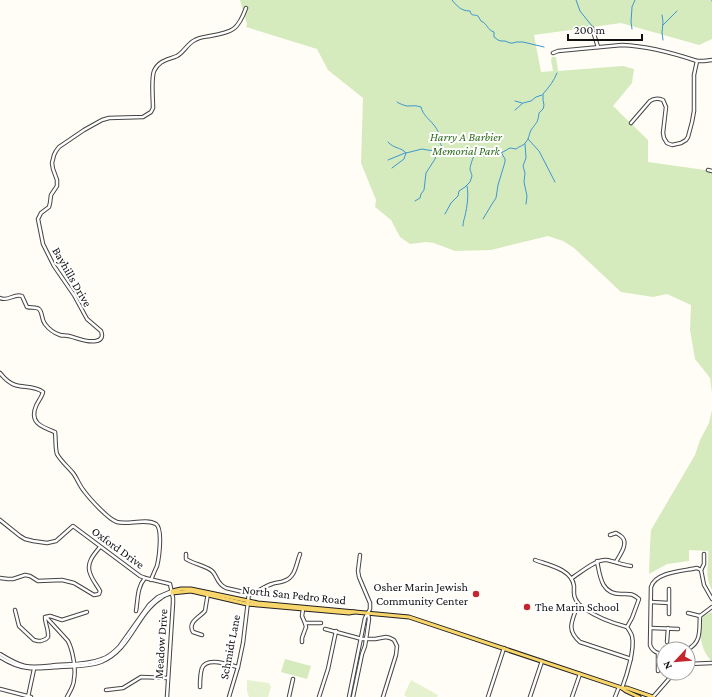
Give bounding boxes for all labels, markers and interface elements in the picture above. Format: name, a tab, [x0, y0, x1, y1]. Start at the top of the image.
scale bar	[568, 16, 642, 42]
text: 200 m	[574, 23, 606, 37]
park label: Harry A Barbier Memorial Park	[430, 130, 503, 158]
street label: Bayhills Drive	[49, 245, 95, 309]
street label: Oxford Drive	[89, 524, 147, 572]
place label: Osher Marin Jewish Community Center	[373, 580, 469, 608]
street label: North San Pedro Road	[241, 583, 347, 607]
marker: Osher Marin Jewish Community Center	[471, 589, 481, 599]
place label: The Marin School	[535, 600, 619, 614]
marker: The Marin School	[522, 602, 532, 612]
street label: Meadow Drive	[152, 608, 170, 680]
street label: Schmidt Lane	[217, 613, 243, 681]
north arrow	[656, 641, 696, 681]
text: N	[660, 659, 674, 671]

